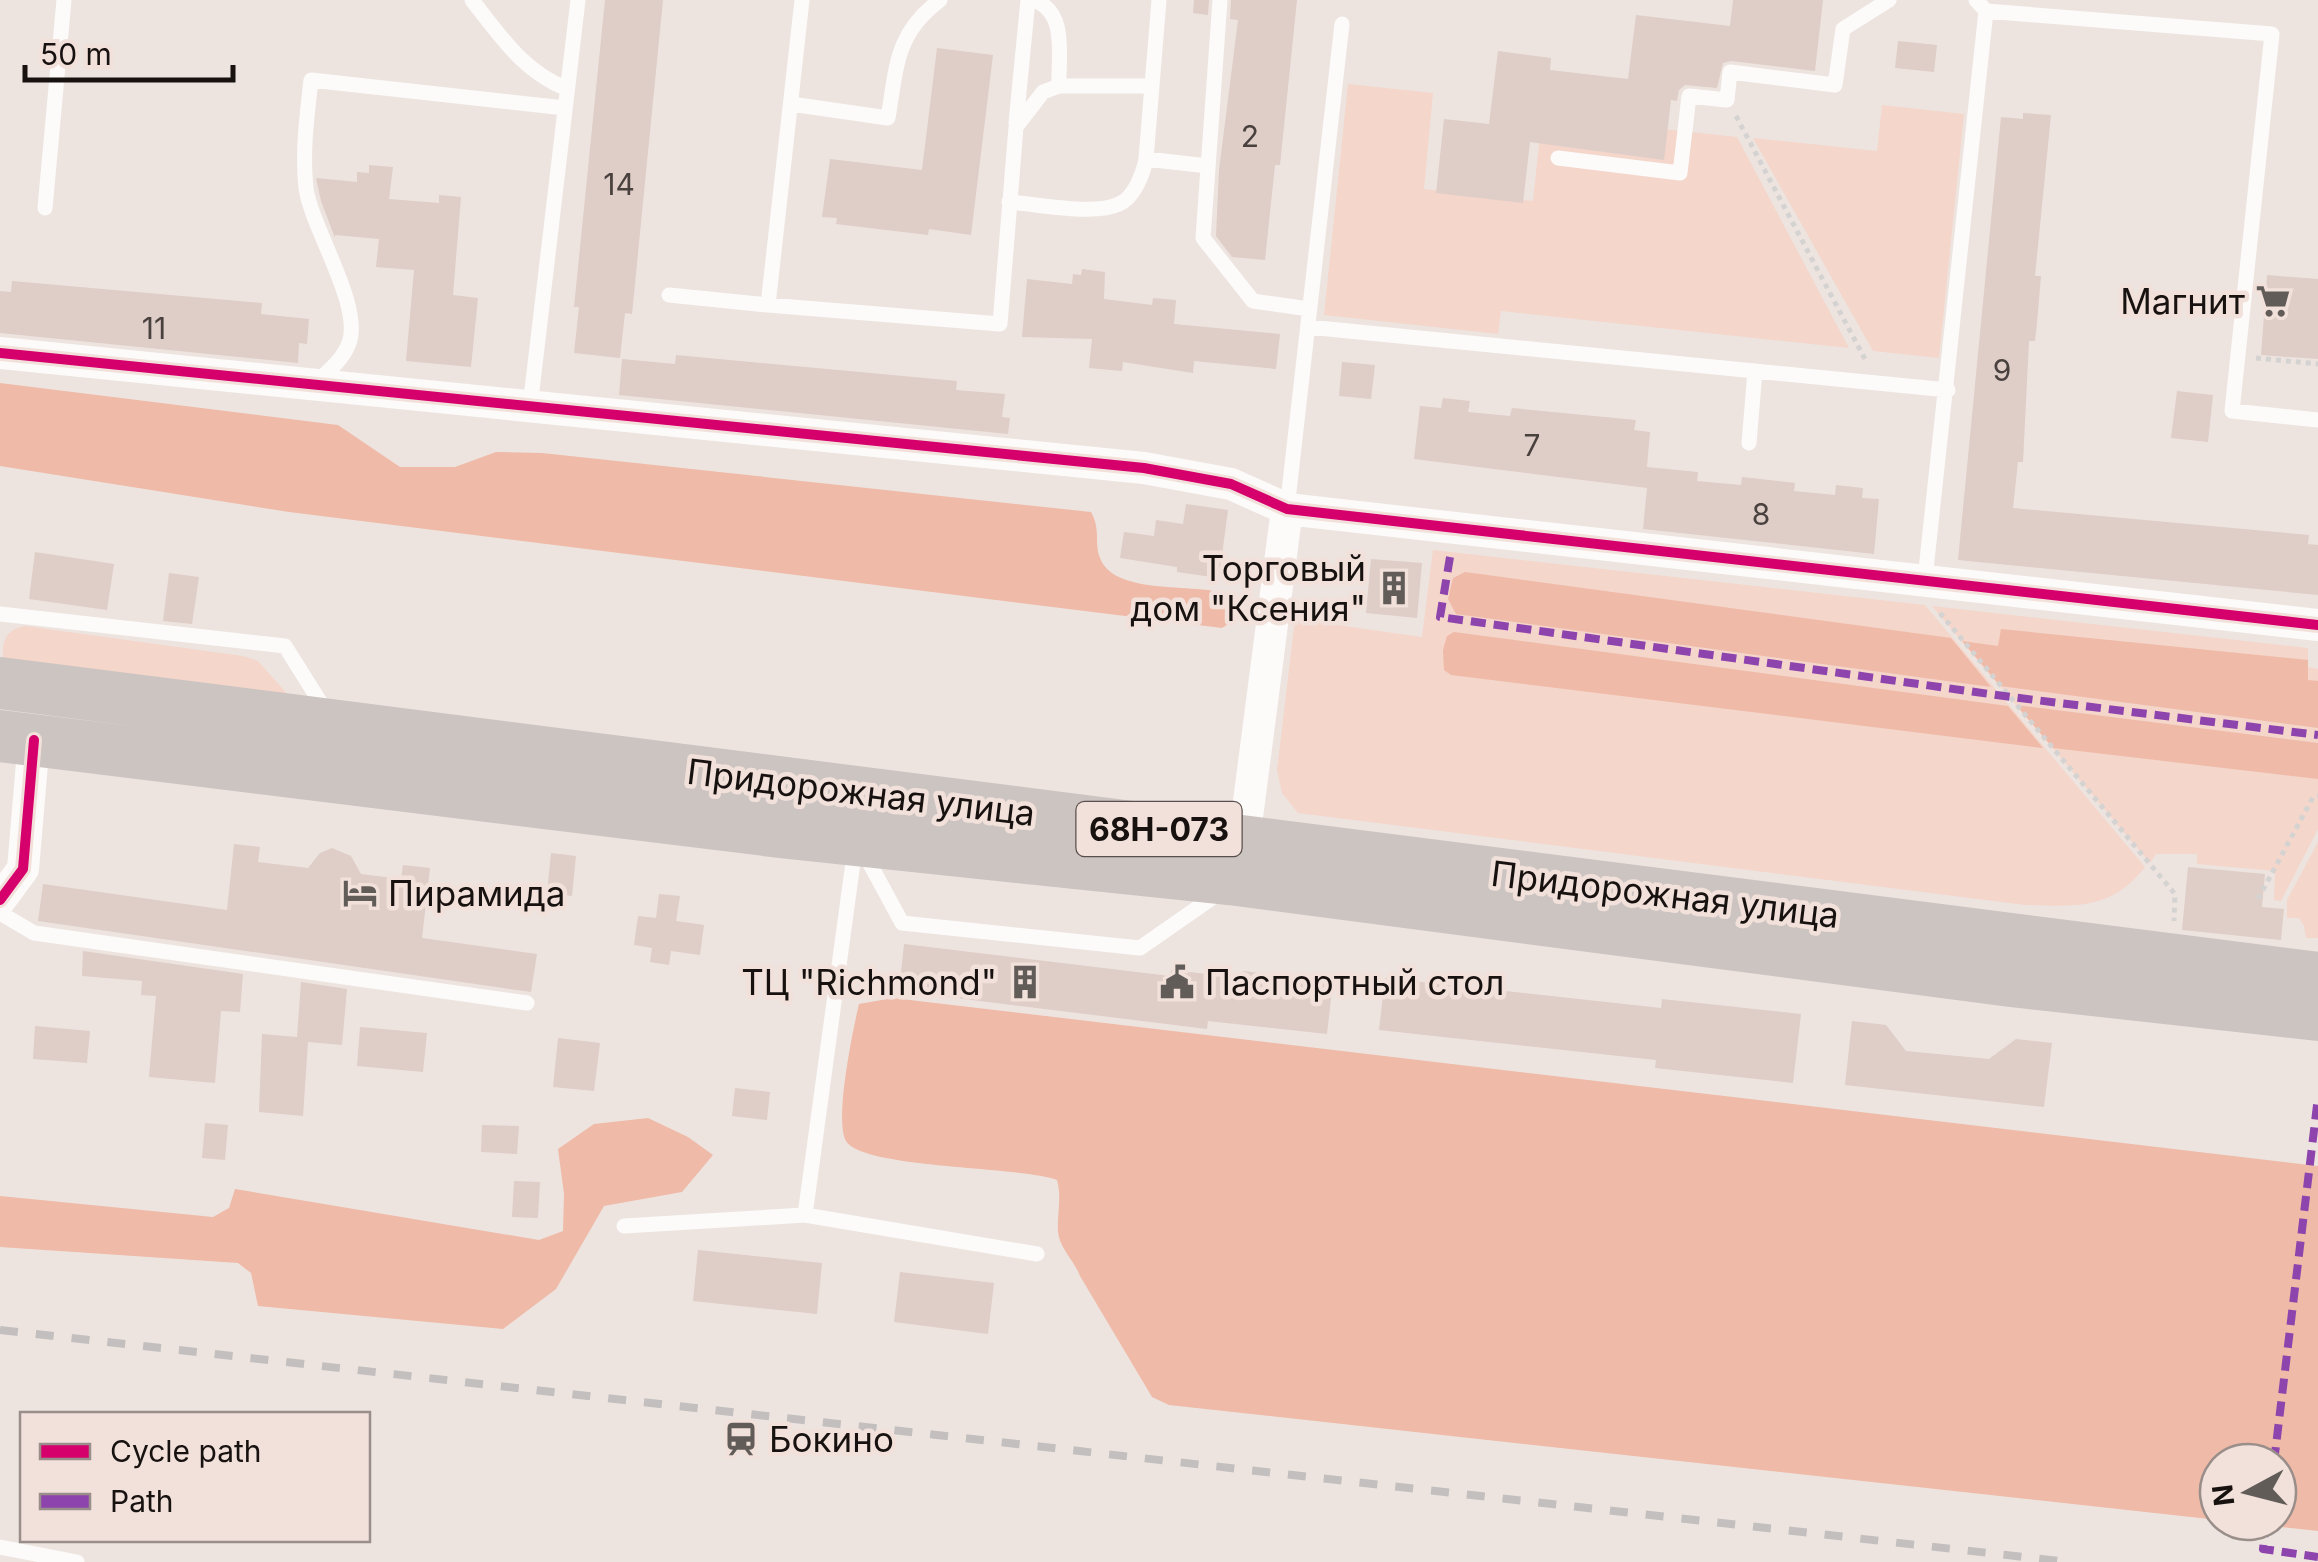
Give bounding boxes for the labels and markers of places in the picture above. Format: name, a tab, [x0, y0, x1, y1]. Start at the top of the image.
place label: Магнит	[2120, 280, 2245, 322]
supermarket icon: Магнит	[2254, 282, 2292, 320]
place label: Торговый дом "Ксения"	[1130, 547, 1366, 629]
building icon: Торговый дом "Ксения"	[1375, 569, 1413, 607]
place label: Пирамида	[388, 872, 565, 914]
hotel icon: Пирамида	[341, 874, 379, 912]
place label: ТЦ "Richmond"	[741, 961, 997, 1003]
place label: Паспортный стол	[1205, 961, 1504, 1003]
building icon: ТЦ "Richmond"	[1006, 963, 1044, 1001]
public building icon: Паспортный стол	[1158, 963, 1196, 1001]
place label: Бокино	[769, 1418, 894, 1460]
station icon: Бокино	[722, 1420, 760, 1458]

